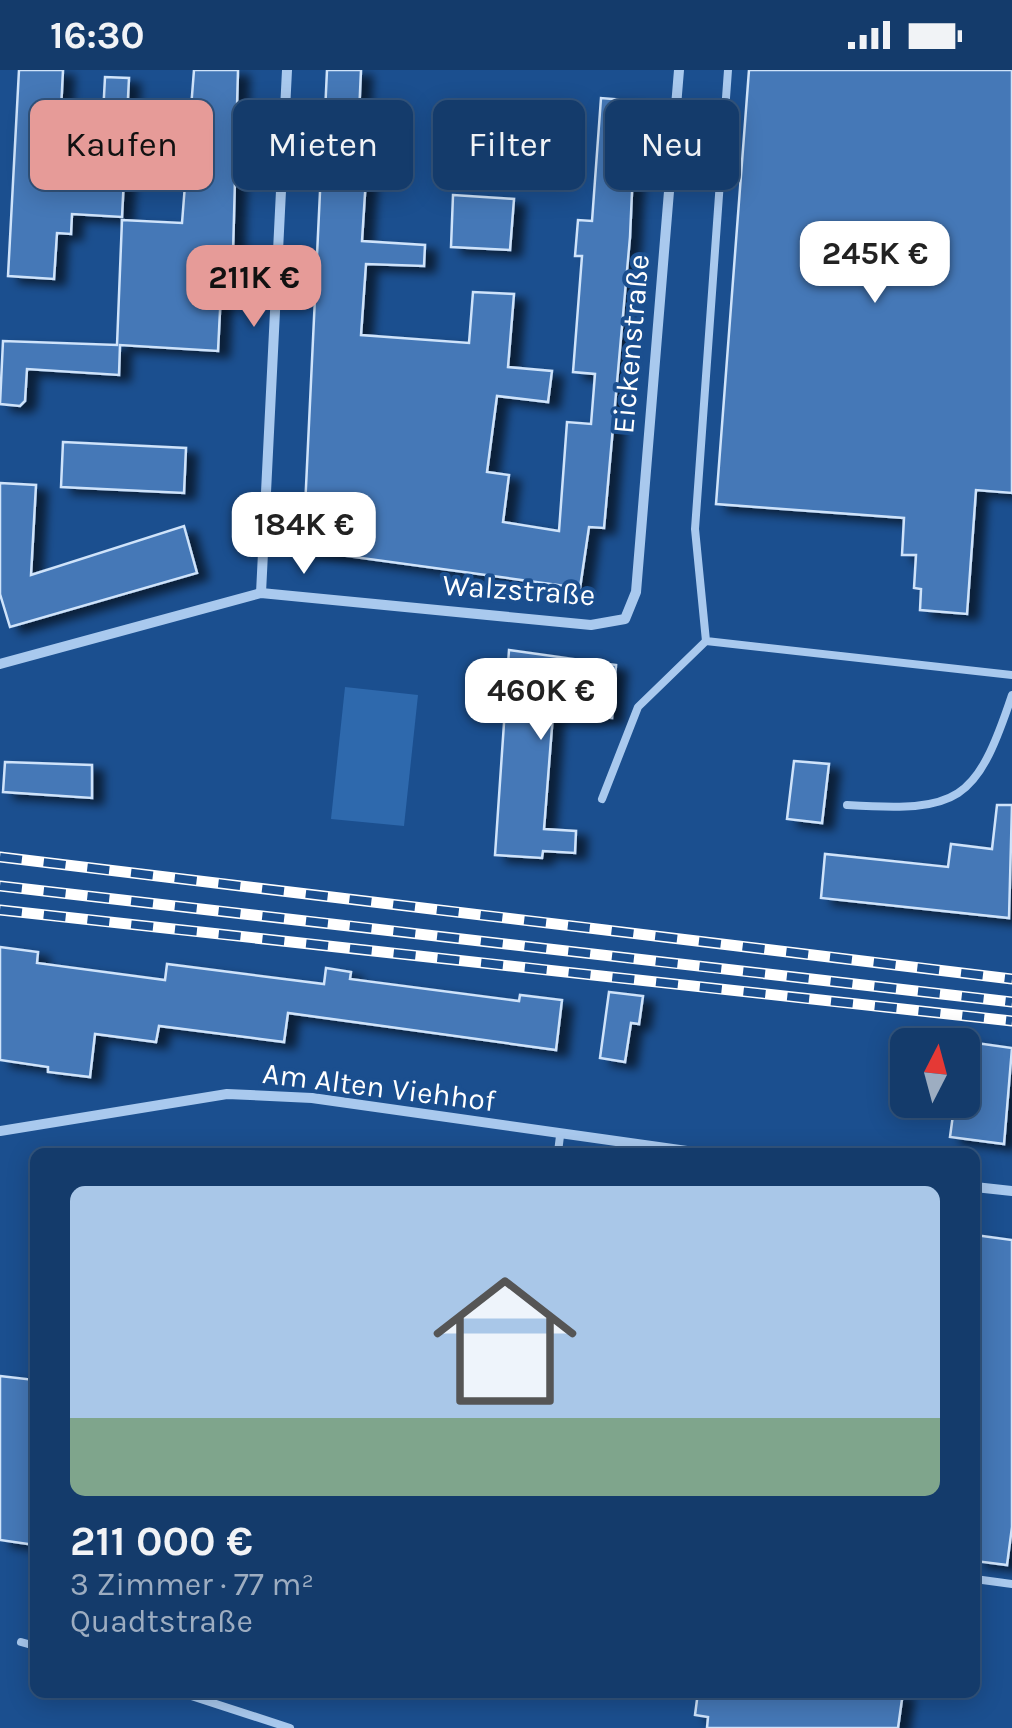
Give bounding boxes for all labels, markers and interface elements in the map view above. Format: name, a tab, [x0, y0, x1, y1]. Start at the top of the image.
text: 16:30	[50, 13, 145, 58]
chip: Kaufen	[30, 100, 213, 190]
chip: Mieten	[233, 100, 413, 190]
chip: Filter	[433, 100, 585, 190]
chip: Neu	[605, 100, 739, 190]
pin: 245K €	[794, 221, 956, 306]
text: 245K €	[822, 235, 928, 272]
pin: 211K €	[173, 245, 335, 330]
street label: Eickenstraße	[605, 253, 657, 435]
text: 211K €	[208, 259, 300, 296]
pin: 184K €	[223, 492, 385, 577]
text: 184K €	[254, 506, 354, 543]
street label: Walzstraße	[441, 567, 597, 613]
pin: 460K €	[460, 658, 622, 743]
text: 460K €	[487, 672, 595, 709]
north arrow	[890, 1028, 980, 1118]
map controls	[890, 1028, 980, 1118]
street label: Am Alten Viehhof	[261, 1055, 498, 1119]
icon: home	[415, 1251, 595, 1431]
text: 211 000 €	[70, 1516, 253, 1566]
text: 3 Zimmer · 77 m²	[70, 1566, 314, 1603]
text: Quadtstraße	[70, 1603, 253, 1640]

